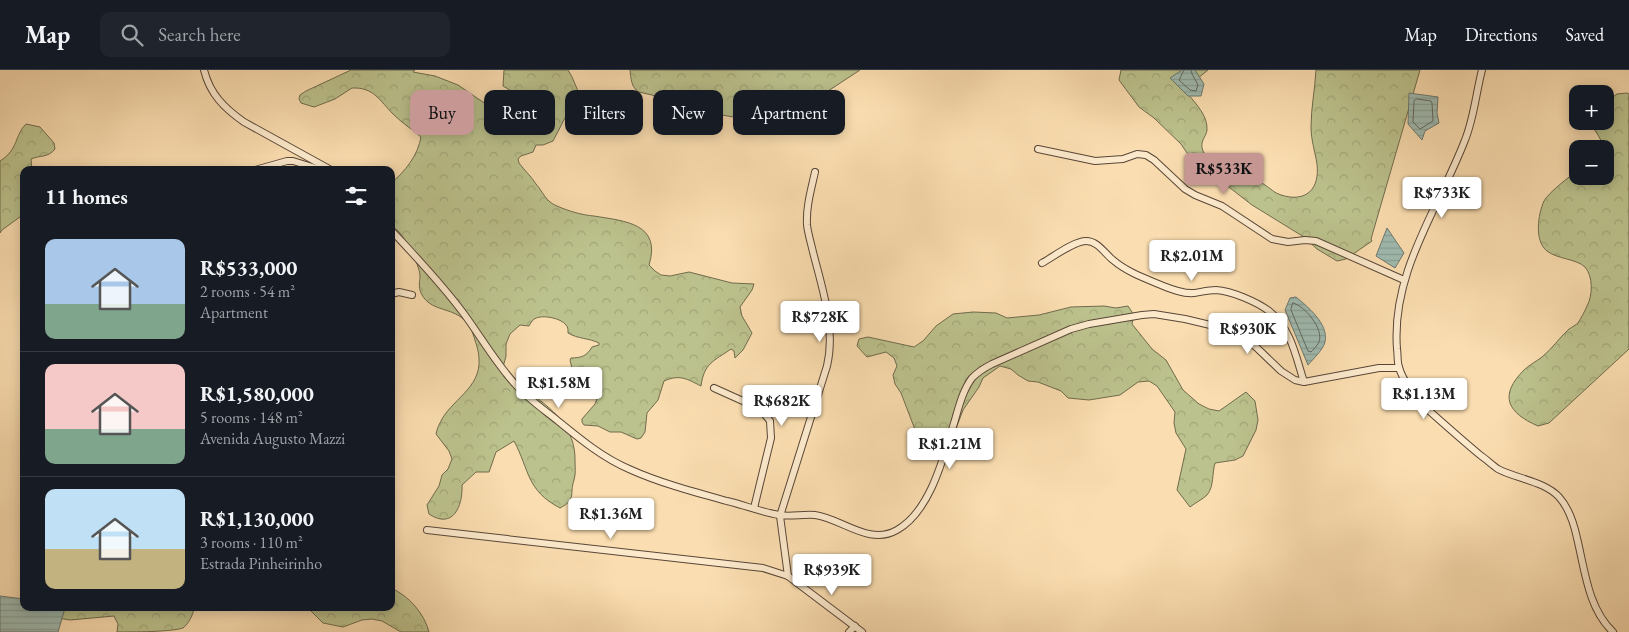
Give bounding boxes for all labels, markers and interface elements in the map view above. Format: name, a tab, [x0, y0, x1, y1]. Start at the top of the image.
search box	[100, 12, 450, 57]
text: Map	[25, 19, 70, 50]
icon: search	[118, 21, 146, 49]
text: Search here	[158, 22, 241, 47]
text: Map	[1405, 23, 1437, 46]
text: Directions	[1465, 23, 1537, 46]
text: Saved	[1565, 23, 1604, 46]
map controls	[1569, 85, 1614, 185]
button: +	[1569, 85, 1614, 130]
chip: Buy	[410, 90, 474, 135]
chip: Rent	[484, 90, 555, 135]
chip: Filters	[565, 90, 643, 135]
chip: New	[653, 90, 723, 135]
chip: Apartment	[733, 90, 845, 135]
button: −	[1569, 140, 1614, 185]
pin: R$533K	[1183, 152, 1265, 195]
text: R$533K	[1195, 158, 1253, 179]
pin: R$733K	[1401, 176, 1483, 219]
icon: filters	[342, 182, 370, 210]
text: R$733K	[1413, 182, 1471, 203]
text: 11 homes	[45, 183, 128, 210]
pin: R$2.01M	[1146, 240, 1238, 282]
text: R$2.01M	[1160, 245, 1224, 266]
text: R$533,000	[200, 254, 297, 281]
icon: home	[85, 259, 145, 319]
text: 2 rooms · 54 m²	[200, 281, 295, 302]
pin: R$728K	[779, 300, 861, 343]
text: Apartment	[200, 302, 268, 323]
text: R$728K	[791, 306, 849, 327]
pin: R$930K	[1207, 312, 1289, 355]
text: R$930K	[1219, 318, 1277, 339]
pin: R$1.58M	[513, 366, 605, 409]
text: R$1.58M	[527, 372, 591, 393]
pin: R$1.13M	[1378, 378, 1470, 420]
text: R$1,580,000	[200, 380, 314, 407]
text: R$1.13M	[1392, 383, 1456, 404]
icon: home	[85, 384, 145, 444]
pin: R$682K	[741, 384, 823, 427]
text: R$682K	[753, 390, 811, 411]
text: 5 rooms · 148 m²	[200, 407, 303, 428]
text: Avenida Augusto Mazzi	[200, 428, 345, 449]
pin: R$1.21M	[904, 428, 996, 470]
text: R$1.21M	[918, 433, 982, 454]
pin: R$1.36M	[565, 498, 657, 540]
text: R$1.36M	[579, 503, 643, 524]
text: R$1,130,000	[200, 505, 314, 532]
icon: home	[85, 509, 145, 569]
text: 3 rooms · 110 m²	[200, 532, 303, 553]
text: Estrada Pinheirinho	[200, 553, 322, 574]
pin: R$939K	[791, 554, 873, 596]
text: R$939K	[803, 559, 861, 580]

